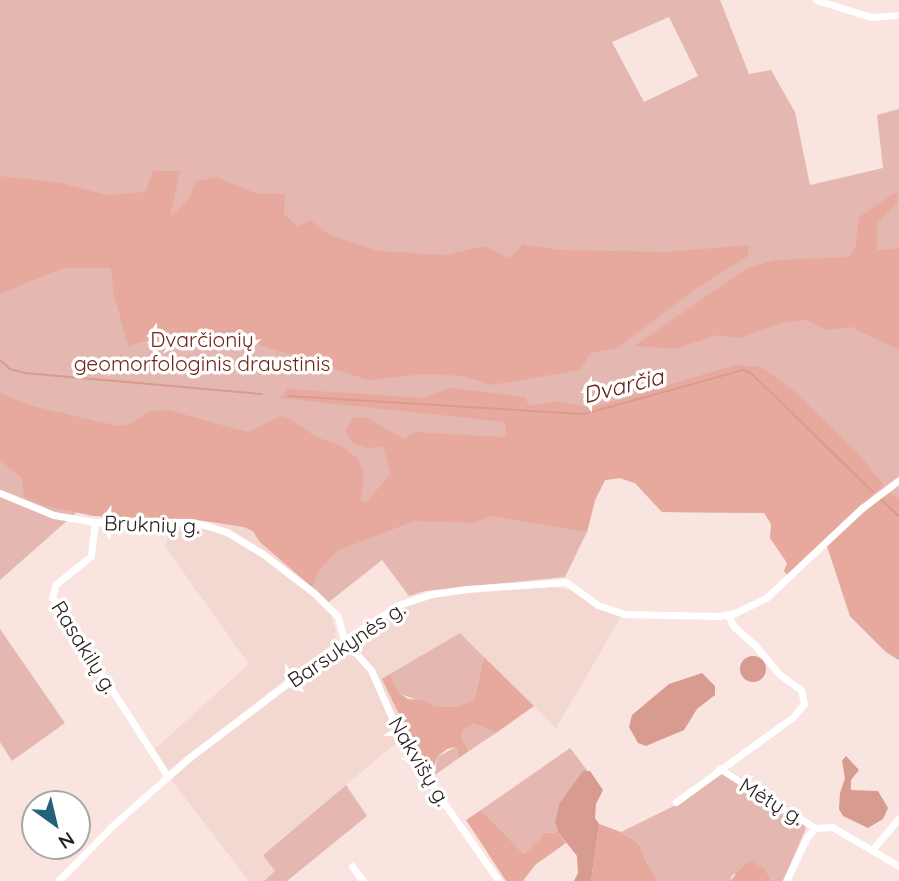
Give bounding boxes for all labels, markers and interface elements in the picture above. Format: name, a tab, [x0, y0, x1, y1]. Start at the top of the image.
park label: Dvarčionių geomorfologinis draustinis	[74, 326, 330, 376]
water label: Dvarčia	[580, 363, 666, 409]
street label: Bruknių g.	[104, 510, 200, 538]
street label: Rasakilų g.	[47, 596, 123, 698]
street label: Barsukynės g.	[283, 596, 409, 692]
street label: Nakvišų g.	[384, 712, 456, 810]
street label: Mėtų g.	[735, 772, 809, 830]
north arrow	[21, 790, 91, 860]
text: N	[54, 827, 79, 855]

